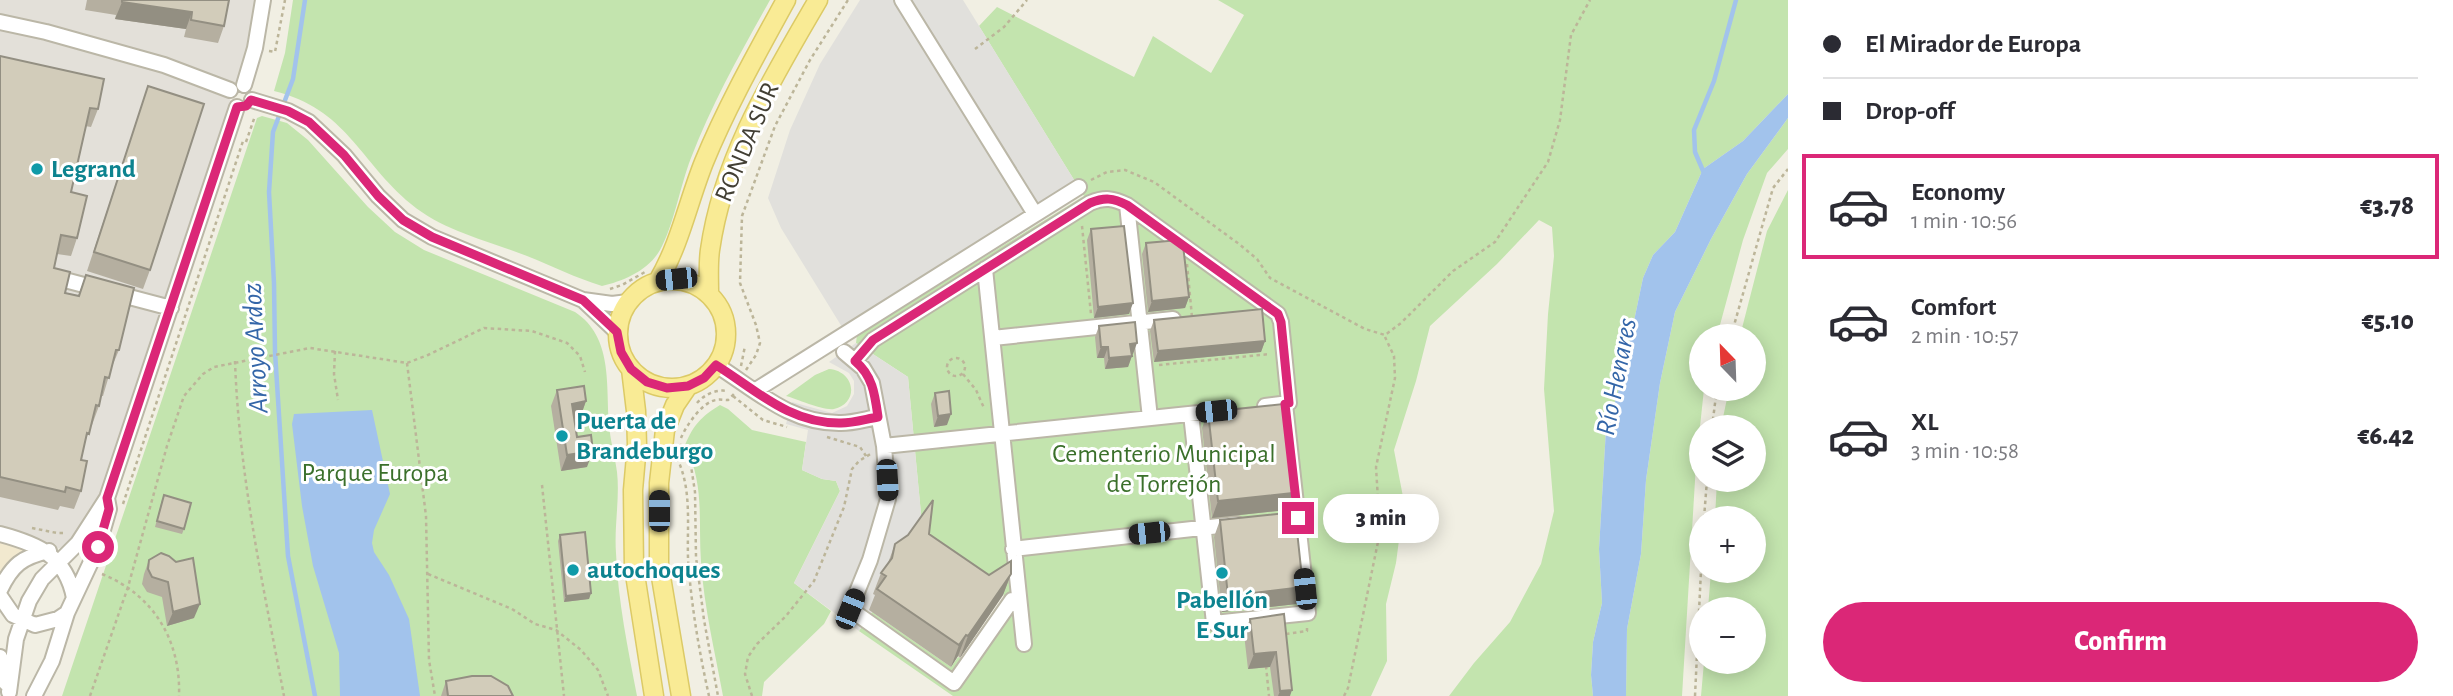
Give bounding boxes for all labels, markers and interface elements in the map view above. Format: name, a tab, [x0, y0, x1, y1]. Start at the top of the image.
text: El Mirador de Europa	[1865, 31, 2081, 57]
street label: RONDA SUR	[710, 78, 784, 206]
text: Drop-off	[1865, 98, 1954, 124]
place label: Legrand	[51, 156, 136, 182]
marker: Legrand	[29, 161, 45, 177]
icon: car	[1827, 175, 1890, 238]
text: Economy	[1911, 179, 2005, 205]
text: €3.78	[2360, 193, 2414, 219]
text: 1 min · 10:56	[1911, 210, 2017, 233]
car	[655, 266, 698, 292]
water label: Arroyo Ardoz	[239, 282, 273, 415]
icon: car	[1827, 290, 1890, 353]
text: Comfort	[1911, 294, 1996, 320]
text: €5.10	[2362, 308, 2414, 334]
water label: Río Henares	[1592, 316, 1642, 438]
north arrow	[1689, 324, 1766, 401]
map controls	[1689, 324, 1766, 674]
text: 2 min · 10:57	[1911, 325, 2018, 348]
car	[1195, 398, 1238, 424]
icon: car	[1827, 405, 1890, 468]
place label: Puerta de Brandeburgo	[576, 408, 713, 464]
text: XL	[1911, 409, 1938, 435]
button: layers	[1689, 415, 1766, 492]
text: €6.42	[2358, 423, 2414, 449]
marker: Puerta de Brandeburgo	[554, 428, 570, 444]
text: 3 min · 10:58	[1911, 440, 2019, 463]
park label: Cementerio Municipal de Torrejón	[1052, 441, 1276, 497]
car	[876, 458, 899, 502]
park label: Parque Europa	[301, 460, 449, 486]
car	[649, 490, 670, 532]
callout: 3 min	[1322, 494, 1438, 542]
route end	[1282, 502, 1314, 534]
button: +	[1689, 506, 1766, 583]
text: 3 min	[1356, 507, 1406, 530]
car	[1128, 520, 1171, 546]
route start	[82, 531, 114, 563]
place label: autochoques	[587, 557, 720, 583]
marker: autochoques	[565, 562, 581, 578]
marker: Pabellón E Sur	[1214, 565, 1230, 581]
car	[1293, 567, 1318, 611]
car	[833, 586, 868, 632]
place label: Pabellón E Sur	[1176, 587, 1268, 643]
button: −	[1689, 597, 1766, 674]
button: Confirm	[1823, 602, 2418, 682]

